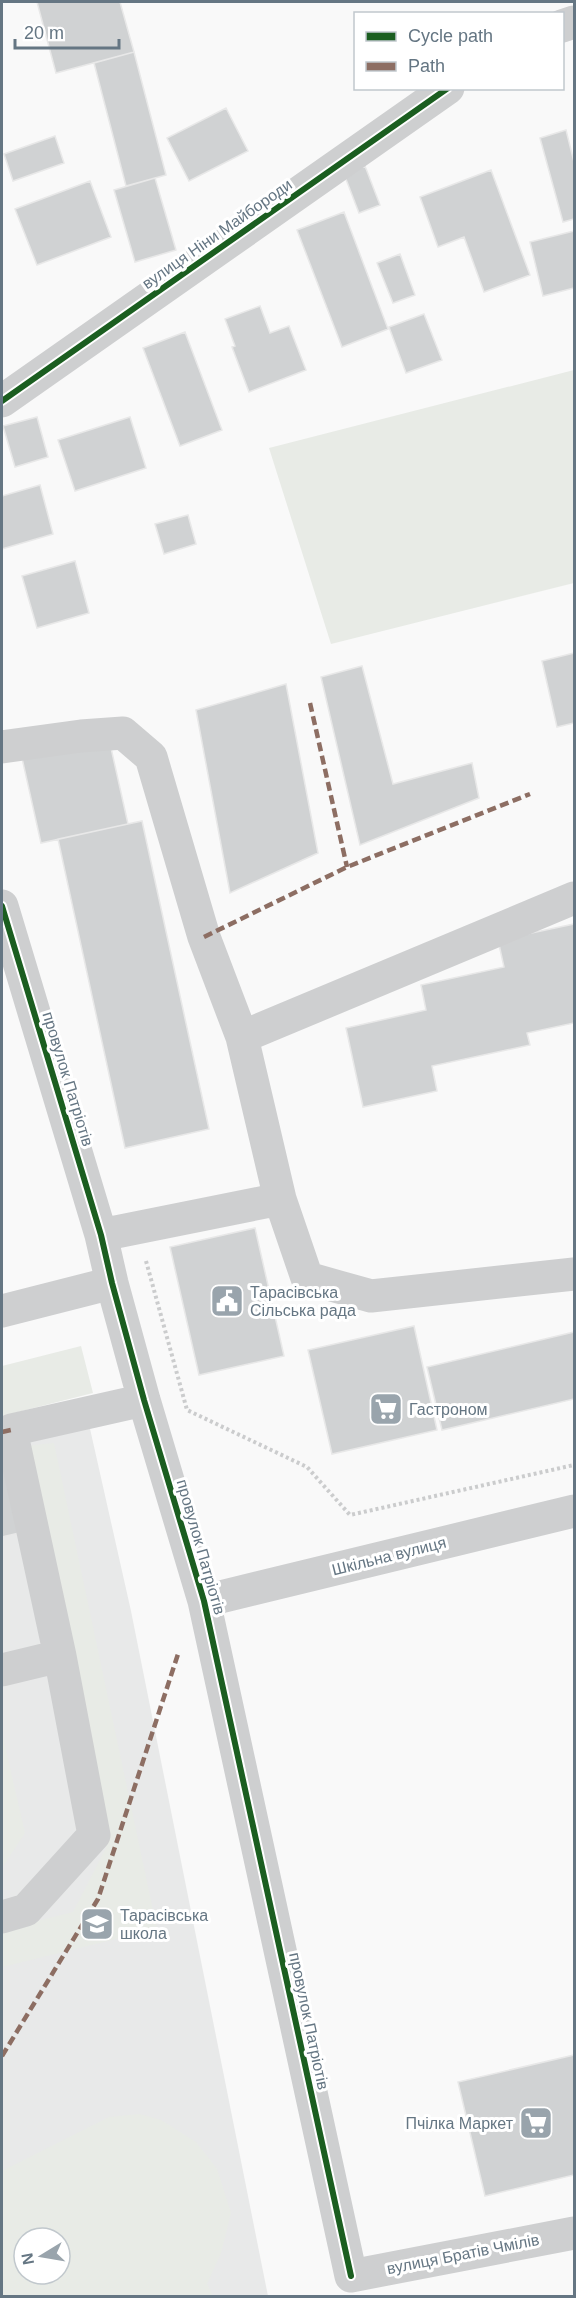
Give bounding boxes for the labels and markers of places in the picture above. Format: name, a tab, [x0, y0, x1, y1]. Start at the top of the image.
public building icon: Тарасівська Сільська рада	[209, 1283, 245, 1319]
place label: Тарасівська Сільська рада	[250, 1284, 356, 1319]
supermarket icon: Гастроном	[368, 1391, 404, 1427]
place label: Гастроном	[409, 1401, 488, 1418]
school or university icon: Тарасівська школа	[79, 1906, 115, 1942]
place label: Тарасівська школа	[120, 1907, 208, 1942]
supermarket icon: Пчілка Маркет	[518, 2105, 554, 2141]
place label: Пчілка Маркет	[405, 2115, 514, 2132]

